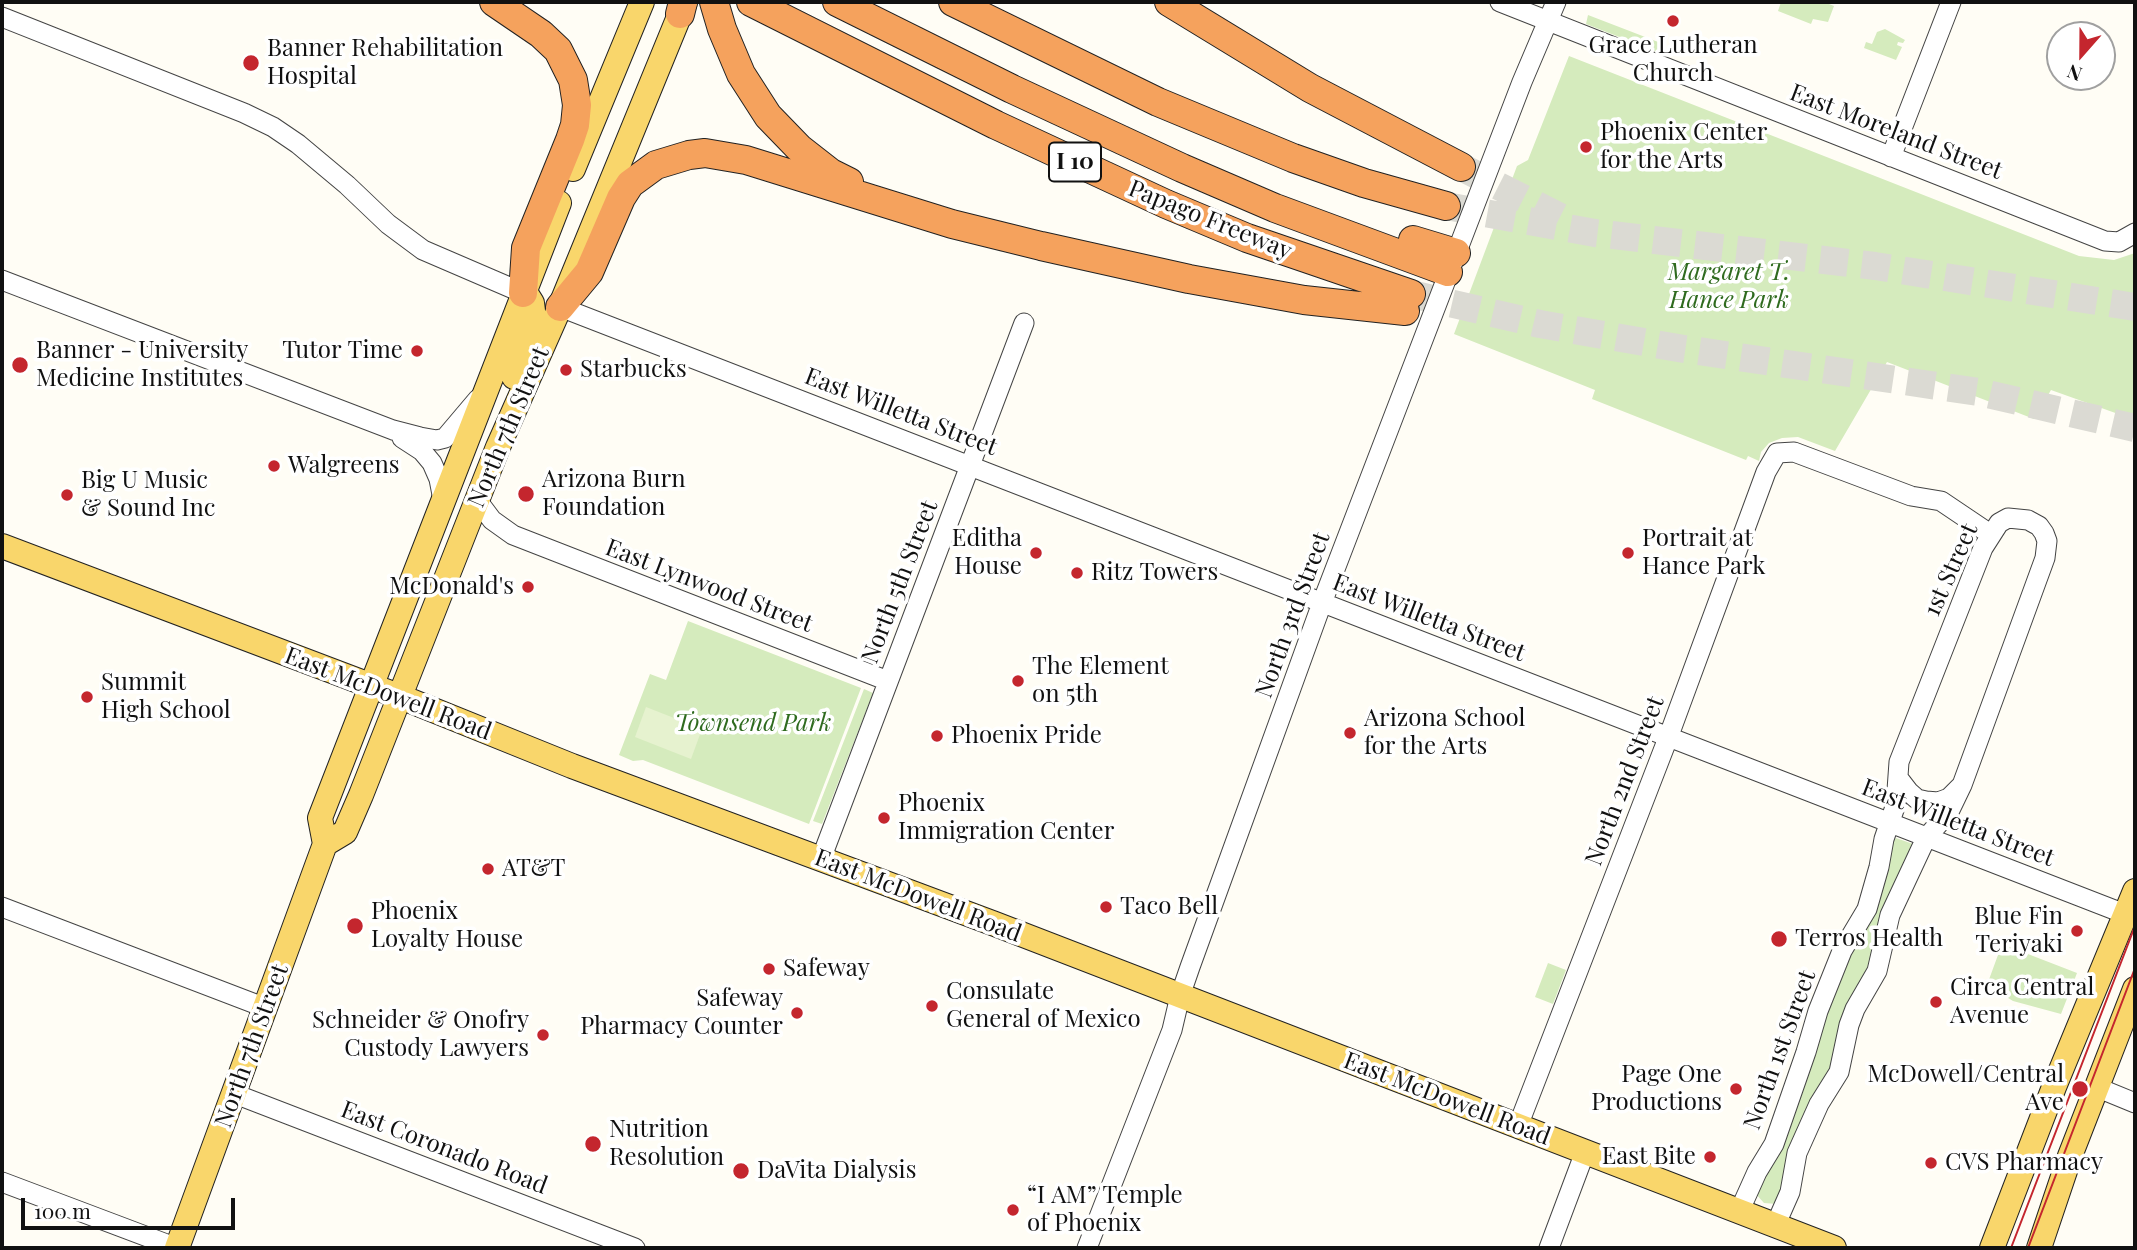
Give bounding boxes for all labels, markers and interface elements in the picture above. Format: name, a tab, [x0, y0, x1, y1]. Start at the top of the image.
marker: Grace Lutheran Church	[1665, 13, 1681, 29]
north arrow	[2046, 21, 2116, 91]
place label: Grace Lutheran Church	[1588, 32, 1758, 88]
place label: Banner Rehabilitation Hospital	[267, 35, 503, 91]
marker: Banner Rehabilitation Hospital	[241, 53, 261, 73]
text: N	[2063, 59, 2085, 88]
street label: East Moreland Street	[1786, 78, 2006, 186]
place label: Phoenix Center for the Arts	[1600, 119, 1767, 175]
marker: Phoenix Center for the Arts	[1578, 139, 1594, 155]
road number: I 10	[1049, 142, 1101, 182]
street label: Papago Freeway	[1124, 174, 1296, 266]
park label: Margaret T. Hance Park	[1668, 259, 1790, 315]
place label: Banner - University Medicine Institutes	[36, 337, 248, 393]
place label: Tutor Time	[282, 337, 403, 365]
street label: North 7th Street	[462, 342, 556, 512]
marker: Tutor Time	[409, 343, 425, 359]
marker: Banner - University Medicine Institutes	[10, 355, 30, 375]
place label: Starbucks	[580, 356, 687, 384]
marker: Starbucks	[558, 362, 574, 378]
street label: East Willetta Street	[801, 362, 1001, 462]
place label: Walgreens	[288, 452, 400, 480]
marker: Walgreens	[266, 458, 282, 474]
place label: Arizona Burn Foundation	[542, 466, 686, 522]
place label: Big U Music & Sound Inc	[81, 467, 215, 523]
marker: Arizona Burn Foundation	[516, 484, 536, 504]
marker: Big U Music & Sound Inc	[59, 487, 75, 503]
street label: North 5th Street	[856, 497, 944, 667]
street label: 1st Street	[1918, 519, 1984, 621]
place label: Editha House	[952, 525, 1022, 581]
place label: Portrait at Hance Park	[1642, 525, 1765, 581]
street label: North 3rd Street	[1250, 528, 1336, 702]
street label: East Lynwood Street	[601, 533, 817, 639]
marker: Editha House	[1028, 545, 1044, 561]
marker: Portrait at Hance Park	[1620, 545, 1636, 561]
place label: Ritz Towers	[1091, 559, 1218, 587]
marker: Ritz Towers	[1069, 565, 1085, 581]
street label: East Willetta Street	[1329, 568, 1529, 668]
place label: McDonald's	[389, 573, 514, 601]
marker: McDonald's	[520, 579, 536, 595]
street label: East McDowell Road	[281, 641, 495, 747]
place label: The Element on 5th	[1032, 653, 1169, 709]
place label: Summit High School	[101, 669, 231, 725]
marker: The Element on 5th	[1010, 673, 1026, 689]
marker: Summit High School	[79, 689, 95, 705]
street label: North 2nd Street	[1579, 692, 1671, 870]
place label: Arizona School for the Arts	[1364, 705, 1525, 761]
park label: Townsend Park	[675, 710, 831, 738]
place label: Phoenix Pride	[951, 722, 1102, 750]
marker: Arizona School for the Arts	[1342, 725, 1358, 741]
marker: Phoenix Pride	[929, 728, 945, 744]
street label: East Willetta Street	[1858, 773, 2058, 873]
place label: Phoenix Immigration Center	[898, 790, 1114, 846]
marker: Phoenix Immigration Center	[876, 810, 892, 826]
street label: East McDowell Road	[811, 843, 1025, 949]
place label: AT&T	[502, 855, 565, 883]
marker: AT&T	[480, 861, 496, 877]
place label: Taco Bell	[1120, 893, 1218, 921]
place label: Phoenix Loyalty House	[371, 898, 523, 954]
marker: Taco Bell	[1098, 899, 1114, 915]
place label: Blue Fin Teriyaki	[1974, 903, 2063, 959]
marker: Phoenix Loyalty House	[345, 916, 365, 936]
marker: Blue Fin Teriyaki	[2069, 923, 2085, 939]
place label: Terros Health	[1795, 925, 1943, 953]
marker: Terros Health	[1769, 929, 1789, 949]
place label: Safeway	[783, 955, 870, 983]
street label: North 7th Street	[209, 960, 295, 1132]
marker: Safeway	[761, 961, 777, 977]
street label: North 1st Street	[1738, 966, 1822, 1134]
place label: Circa Central Avenue	[1950, 974, 2094, 1030]
place label: Consulate General of Mexico	[946, 978, 1141, 1034]
place label: Safeway Pharmacy Counter	[580, 985, 783, 1041]
marker: Circa Central Avenue	[1928, 994, 1944, 1010]
marker: Consulate General of Mexico	[924, 998, 940, 1014]
marker: Safeway Pharmacy Counter	[789, 1005, 805, 1021]
place label: Schneider & Onofry Custody Lawyers	[312, 1007, 529, 1063]
marker: Schneider & Onofry Custody Lawyers	[535, 1027, 551, 1043]
street label: East McDowell Road	[1340, 1046, 1554, 1152]
place label: Page One Productions	[1591, 1061, 1722, 1117]
place label: McDowell/Central Ave	[1867, 1061, 2064, 1117]
marker: McDowell/Central Ave	[2070, 1079, 2090, 1099]
marker: Page One Productions	[1728, 1081, 1744, 1097]
street label: East Coronado Road	[337, 1095, 551, 1201]
place label: Nutrition Resolution	[609, 1116, 724, 1172]
marker: Nutrition Resolution	[583, 1134, 603, 1154]
place label: East Bite	[1602, 1143, 1696, 1171]
marker: East Bite	[1702, 1149, 1718, 1165]
place label: CVS Pharmacy	[1945, 1149, 2103, 1177]
marker: CVS Pharmacy	[1923, 1155, 1939, 1171]
place label: DaVita Dialysis	[757, 1157, 916, 1185]
marker: DaVita Dialysis	[731, 1161, 751, 1181]
place label: “I AM” Temple of Phoenix	[1027, 1182, 1183, 1238]
scale bar	[24, 1184, 238, 1228]
text: 100 m	[34, 1196, 91, 1224]
marker: “I AM” Temple of Phoenix	[1005, 1202, 1021, 1218]

